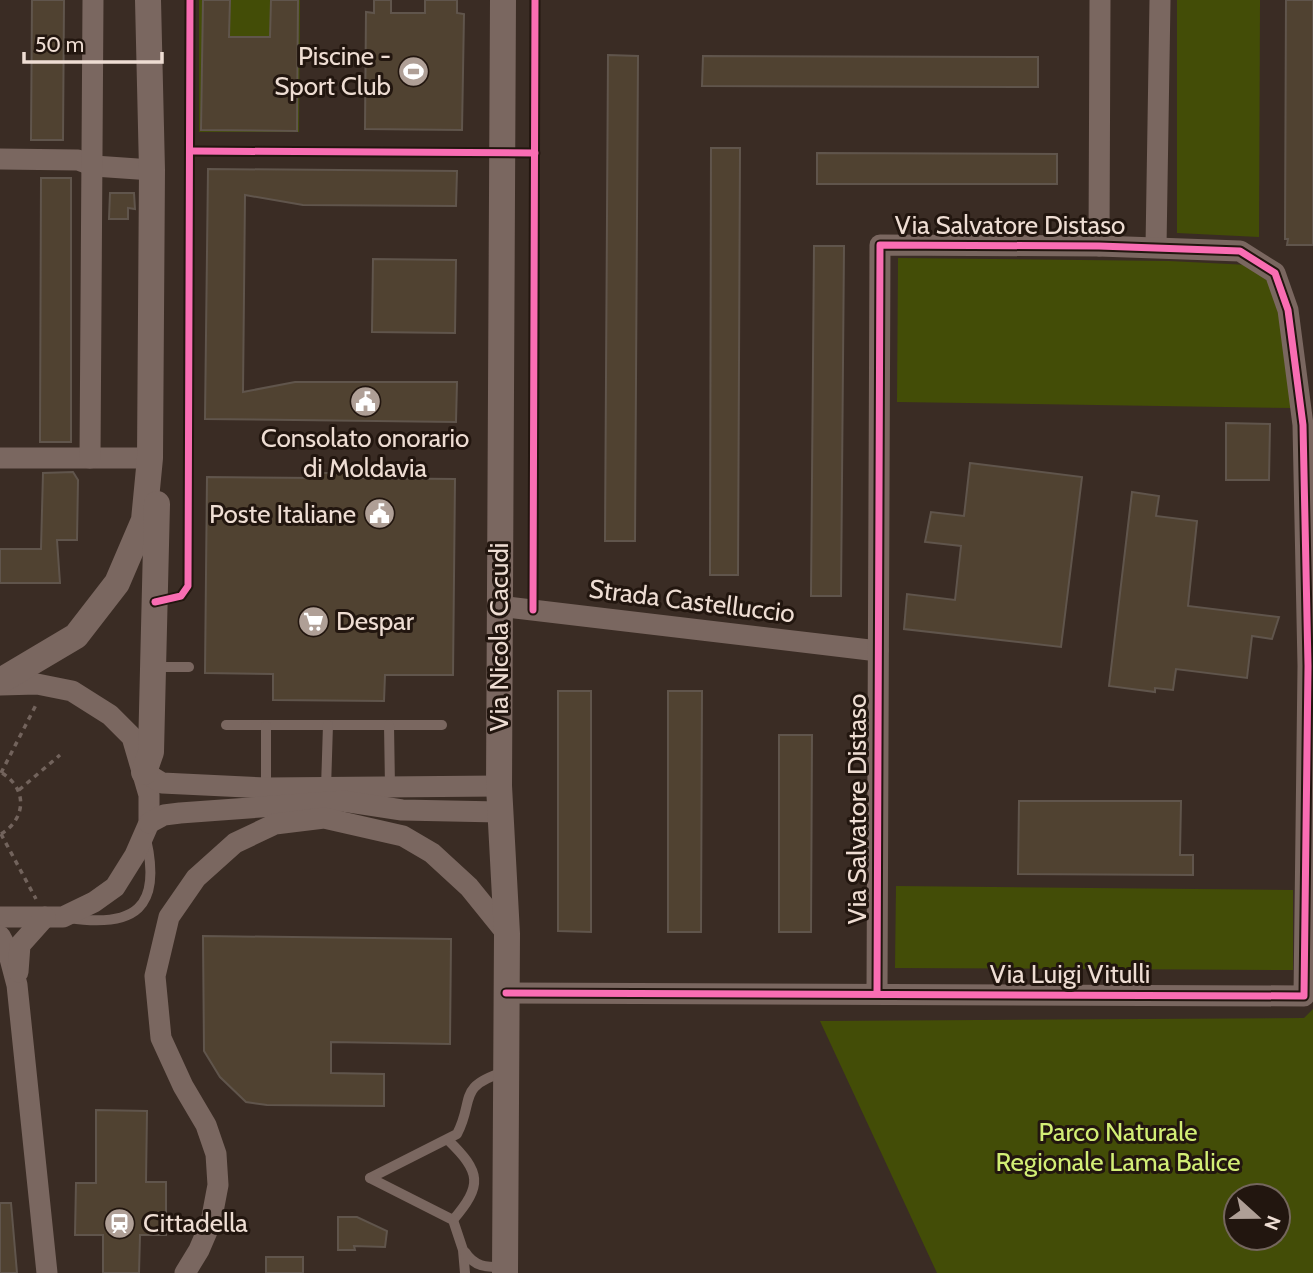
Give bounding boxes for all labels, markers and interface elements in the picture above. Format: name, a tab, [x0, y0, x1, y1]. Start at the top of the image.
scale bar	[24, 21, 163, 65]
text: 50 m	[35, 32, 84, 57]
place label: Piscine - Sport Club	[274, 40, 391, 102]
sports icon: Piscine - Sport Club	[397, 54, 431, 88]
street label: Via Salvatore Distaso	[895, 209, 1125, 241]
public building icon: Consolato onorario di Moldavia	[348, 385, 382, 419]
place label: Consolato onorario di Moldavia	[261, 422, 469, 484]
public building icon: Poste Italiane	[362, 497, 396, 531]
place label: Poste Italiane	[209, 498, 356, 530]
street label: Via Nicola Cacudi	[483, 543, 515, 731]
street label: Strada Castelluccio	[587, 572, 797, 630]
supermarket icon: Despar	[296, 604, 330, 638]
place label: Despar	[336, 605, 415, 637]
street label: Via Salvatore Distaso	[841, 694, 873, 924]
street label: Via Luigi Vitulli	[990, 958, 1150, 990]
park label: Parco Naturale Regionale Lama Balice	[995, 1116, 1241, 1178]
north arrow	[1222, 1182, 1292, 1252]
station icon: Cittadella	[103, 1206, 137, 1240]
place label: Cittadella	[143, 1207, 248, 1239]
text: N	[1259, 1213, 1286, 1233]

